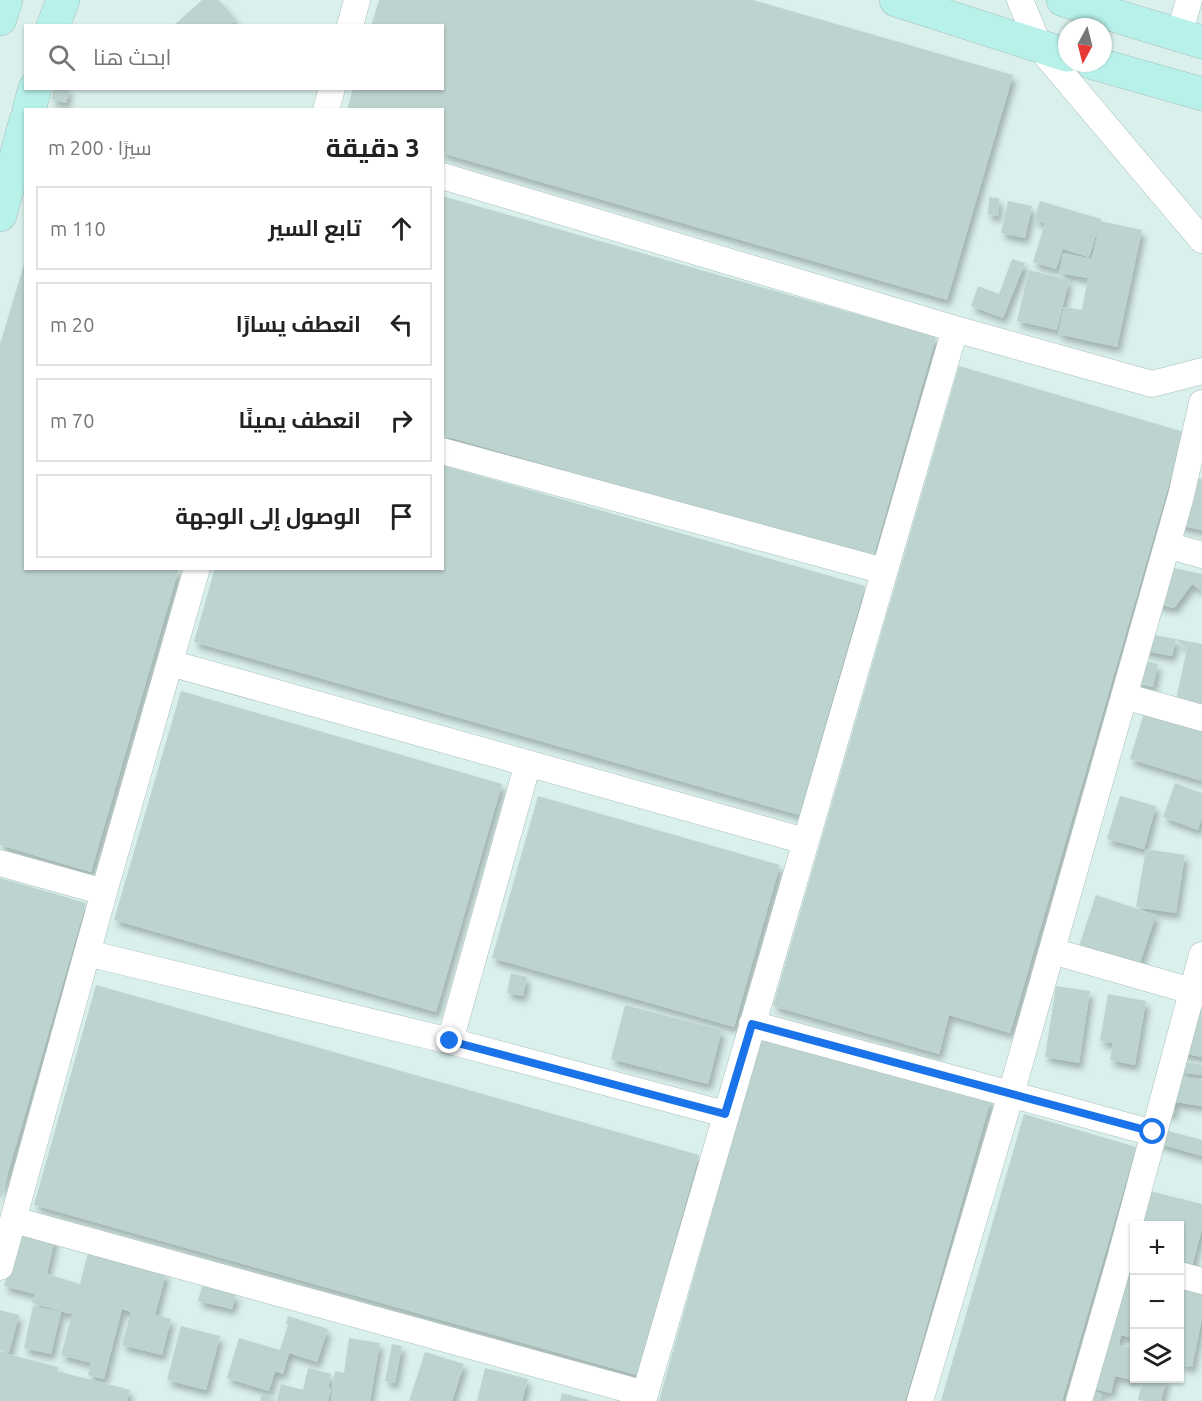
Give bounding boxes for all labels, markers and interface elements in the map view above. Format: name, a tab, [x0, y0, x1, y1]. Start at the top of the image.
north arrow	[1058, 18, 1112, 72]
search box	[24, 24, 444, 90]
icon: search	[45, 41, 78, 74]
text: ابحث هنا	[93, 44, 172, 69]
text: 3 دقيقة	[326, 133, 420, 162]
text: سيرًا · 200 m	[48, 136, 152, 159]
icon: ahead	[385, 212, 418, 245]
text: تابع السير	[268, 215, 361, 240]
text: 110 m	[50, 217, 106, 240]
icon: left	[385, 308, 418, 341]
text: انعطف يسارًا	[236, 311, 361, 336]
text: 20 m	[50, 313, 94, 336]
icon: right	[385, 404, 418, 437]
text: انعطف يمينًا	[239, 407, 361, 432]
text: 70 m	[50, 409, 94, 432]
icon: arrive	[385, 500, 418, 533]
text: الوصول إلى الوجهة	[175, 503, 361, 528]
route end	[436, 1027, 462, 1053]
route start	[1139, 1118, 1165, 1144]
map controls	[1130, 1221, 1184, 1383]
button: +	[1130, 1221, 1184, 1275]
button: −	[1130, 1275, 1184, 1329]
button: layers	[1130, 1329, 1184, 1383]

